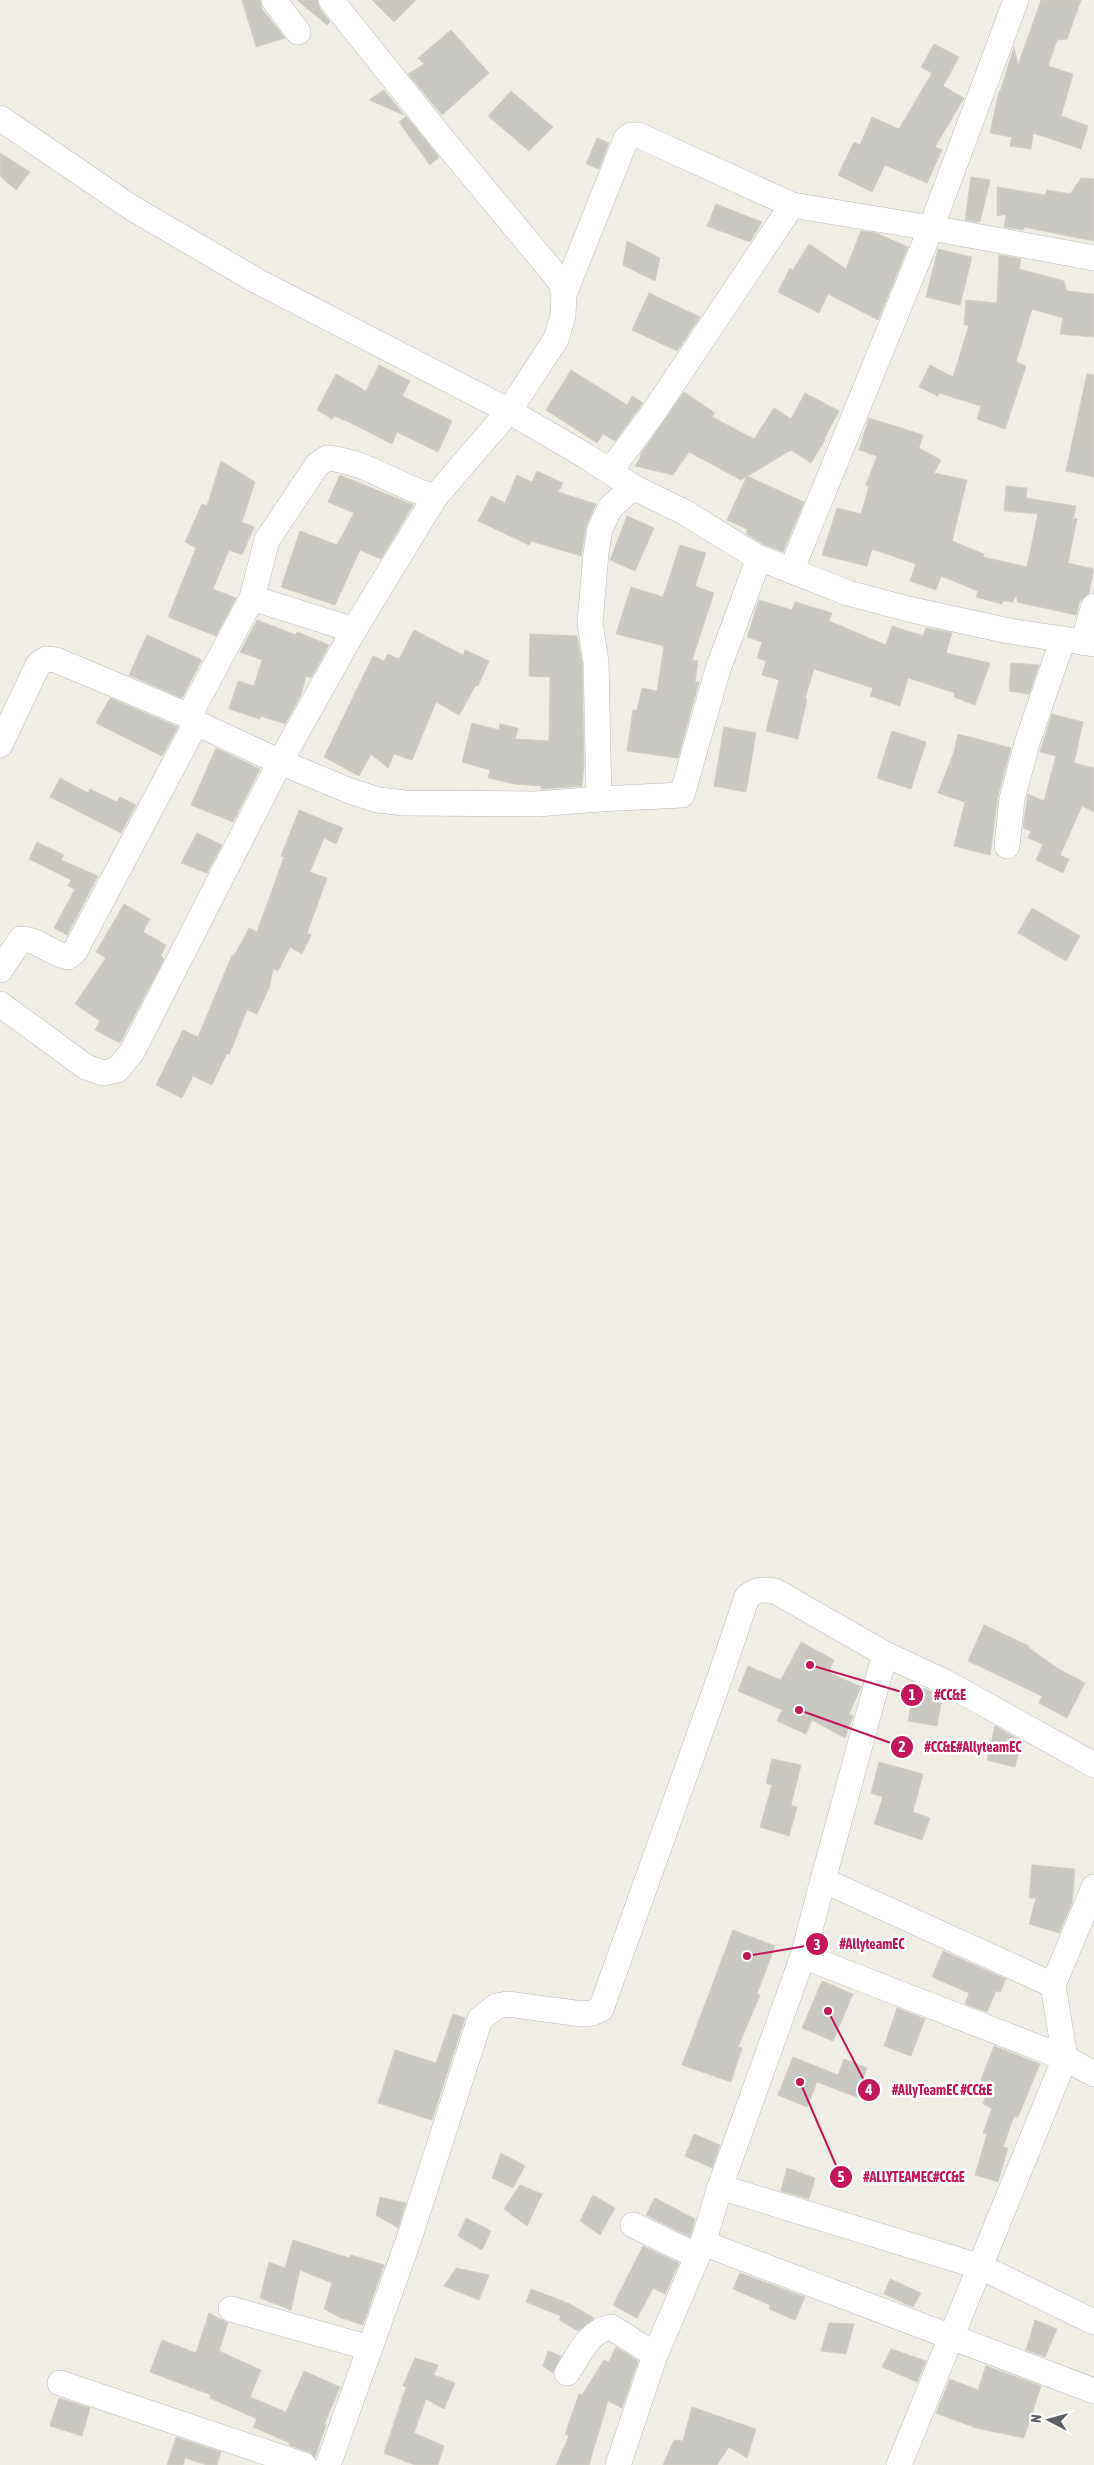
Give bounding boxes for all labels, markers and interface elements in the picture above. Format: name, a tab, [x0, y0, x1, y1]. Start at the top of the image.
callout: #CC&E	[900, 1681, 976, 1710]
text: 1	[908, 1686, 916, 1703]
text: #CC&E	[933, 1687, 966, 1703]
callout: #CC&E#AllyteamEC	[890, 1732, 1032, 1761]
text: 2	[898, 1738, 906, 1755]
text: #CC&E#AllyteamEC	[924, 1739, 1022, 1755]
callout: #AllyteamEC	[805, 1930, 915, 1959]
text: 3	[813, 1936, 821, 1953]
text: #AllyteamEC	[838, 1936, 905, 1952]
callout: #AllyTeamEC #CC&E	[856, 2075, 1002, 2104]
text: 4	[864, 2081, 873, 2098]
text: #AllyTeamEC #CC&E	[891, 2082, 992, 2098]
callout: #ALLYTEAMEC#CC&E	[828, 2163, 975, 2192]
text: 5	[837, 2168, 845, 2185]
text: #ALLYTEAMEC#CC&E	[862, 2169, 965, 2185]
north arrow	[1024, 2395, 1074, 2445]
text: N	[1028, 2414, 1044, 2424]

